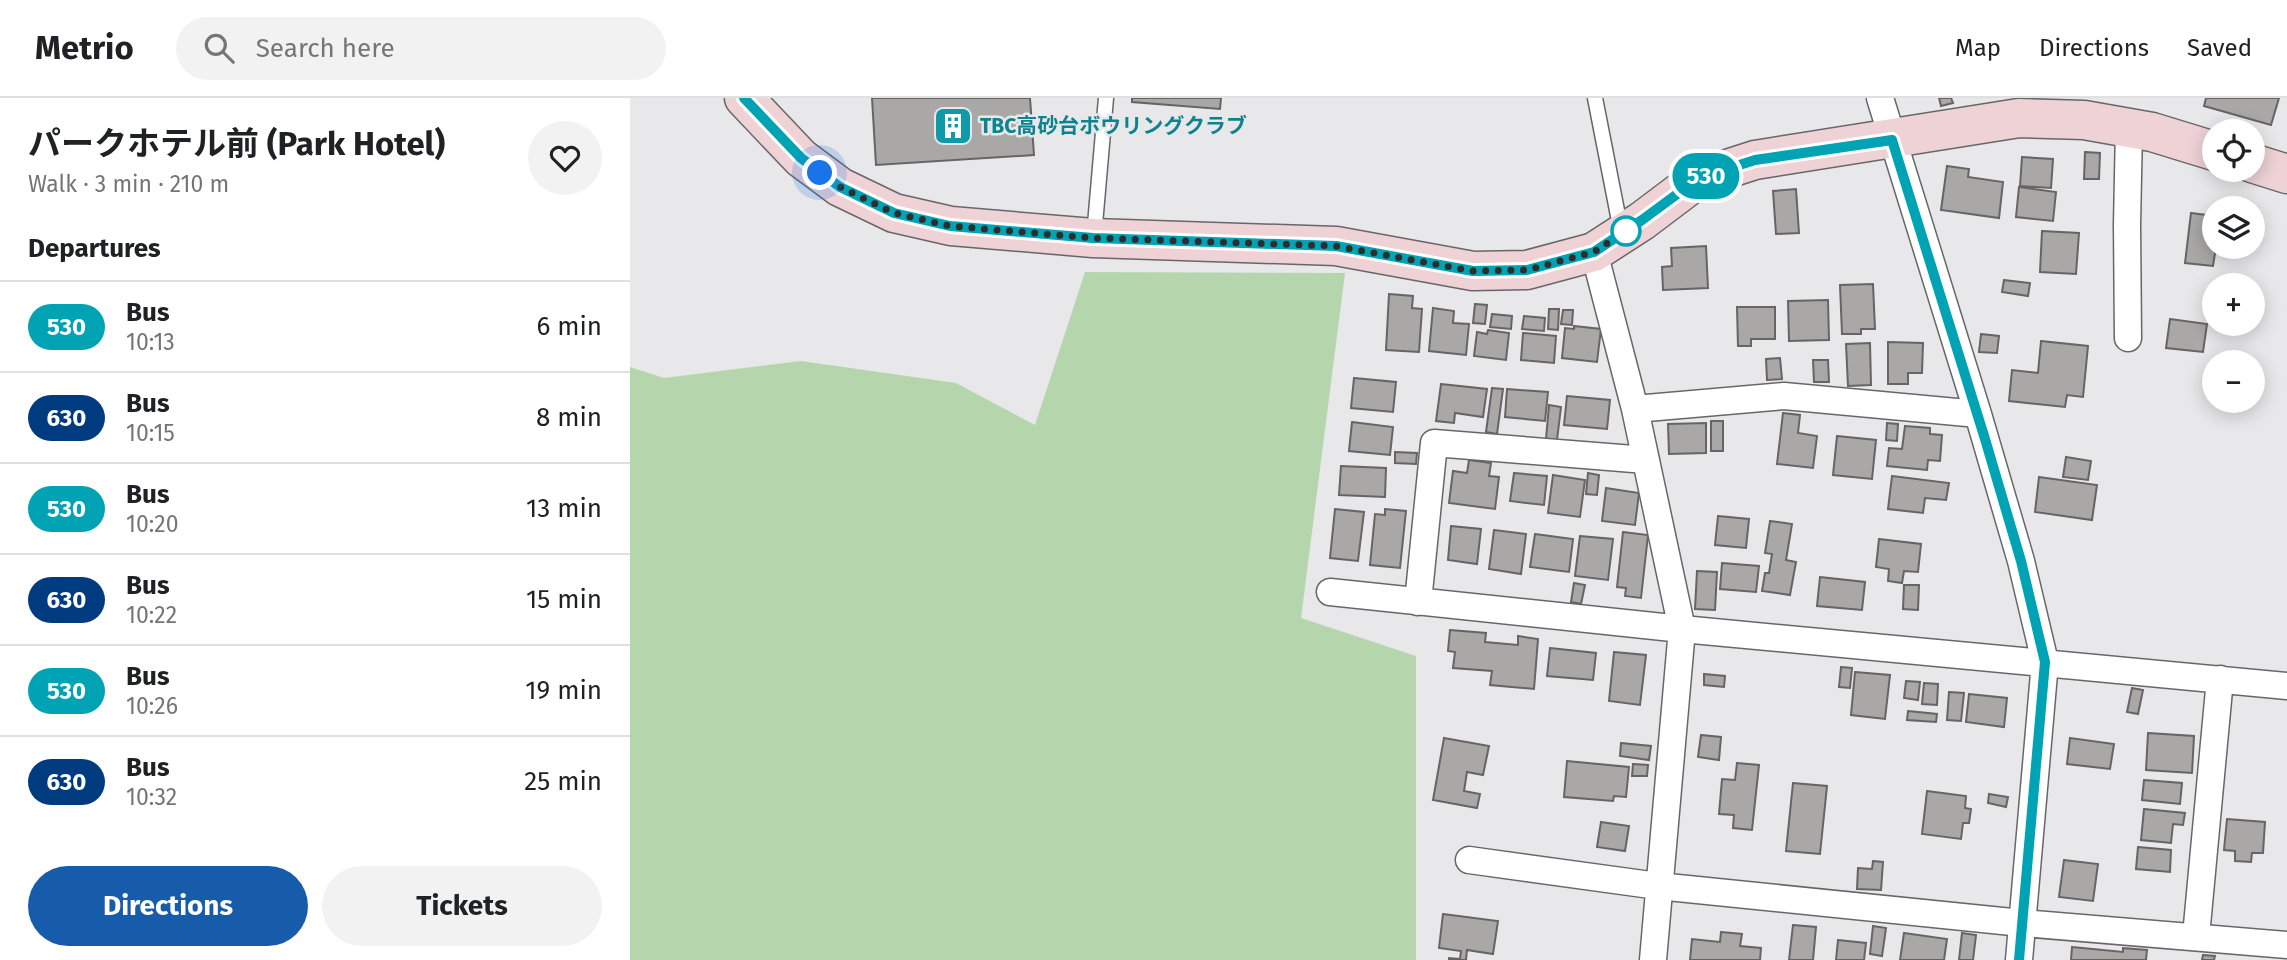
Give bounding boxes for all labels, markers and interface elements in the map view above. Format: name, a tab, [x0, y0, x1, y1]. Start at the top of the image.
search box	[176, 17, 666, 80]
text: Metrio	[35, 28, 134, 68]
icon: search	[200, 29, 238, 67]
text: Search here	[256, 33, 395, 64]
text: Map	[1955, 34, 2001, 62]
text: Directions	[2039, 34, 2149, 62]
text: Saved	[2187, 34, 2252, 62]
building icon: TBC高砂台ボウリングクラブ	[932, 105, 974, 147]
place label: TBC高砂台ボウリングクラブ	[980, 113, 1247, 139]
map controls	[2202, 119, 2265, 413]
button: locate	[2202, 119, 2265, 182]
button: heart	[528, 121, 602, 195]
text: パークホテル前 (Park Hotel)	[28, 124, 445, 164]
line badge: 530	[1666, 153, 1746, 199]
your location	[802, 155, 837, 190]
text: 530	[1686, 162, 1726, 190]
text: Walk · 3 min · 210 m	[28, 170, 229, 198]
button: layers	[2202, 196, 2265, 259]
unlabelled marker	[1611, 216, 1641, 246]
text: Departures	[28, 233, 161, 264]
button: +	[2202, 273, 2265, 336]
text: Bus	[126, 297, 169, 328]
text: 6 min	[536, 311, 602, 342]
text: 530	[47, 313, 86, 341]
text: 10:13	[126, 328, 175, 356]
button: −	[2202, 350, 2265, 413]
text: Bus	[126, 388, 169, 419]
text: 8 min	[536, 402, 602, 433]
text: 630	[47, 404, 86, 432]
text: 10:15	[126, 419, 175, 447]
text: Bus	[126, 479, 169, 510]
text: 13 min	[526, 493, 602, 524]
text: 530	[47, 495, 86, 523]
text: 10:20	[126, 510, 179, 538]
text: Bus	[126, 570, 169, 601]
text: 15 min	[526, 584, 602, 615]
text: 630	[47, 586, 86, 614]
text: 10:22	[126, 601, 177, 629]
text: Bus	[126, 661, 169, 692]
text: 19 min	[525, 675, 602, 706]
text: 530	[47, 677, 86, 705]
text: 10:26	[126, 692, 178, 720]
text: Bus	[126, 752, 169, 783]
text: 25 min	[524, 766, 602, 797]
text: 630	[47, 768, 86, 796]
text: 10:32	[126, 783, 177, 811]
button: Directions	[28, 866, 308, 946]
button: Tickets	[322, 866, 602, 946]

